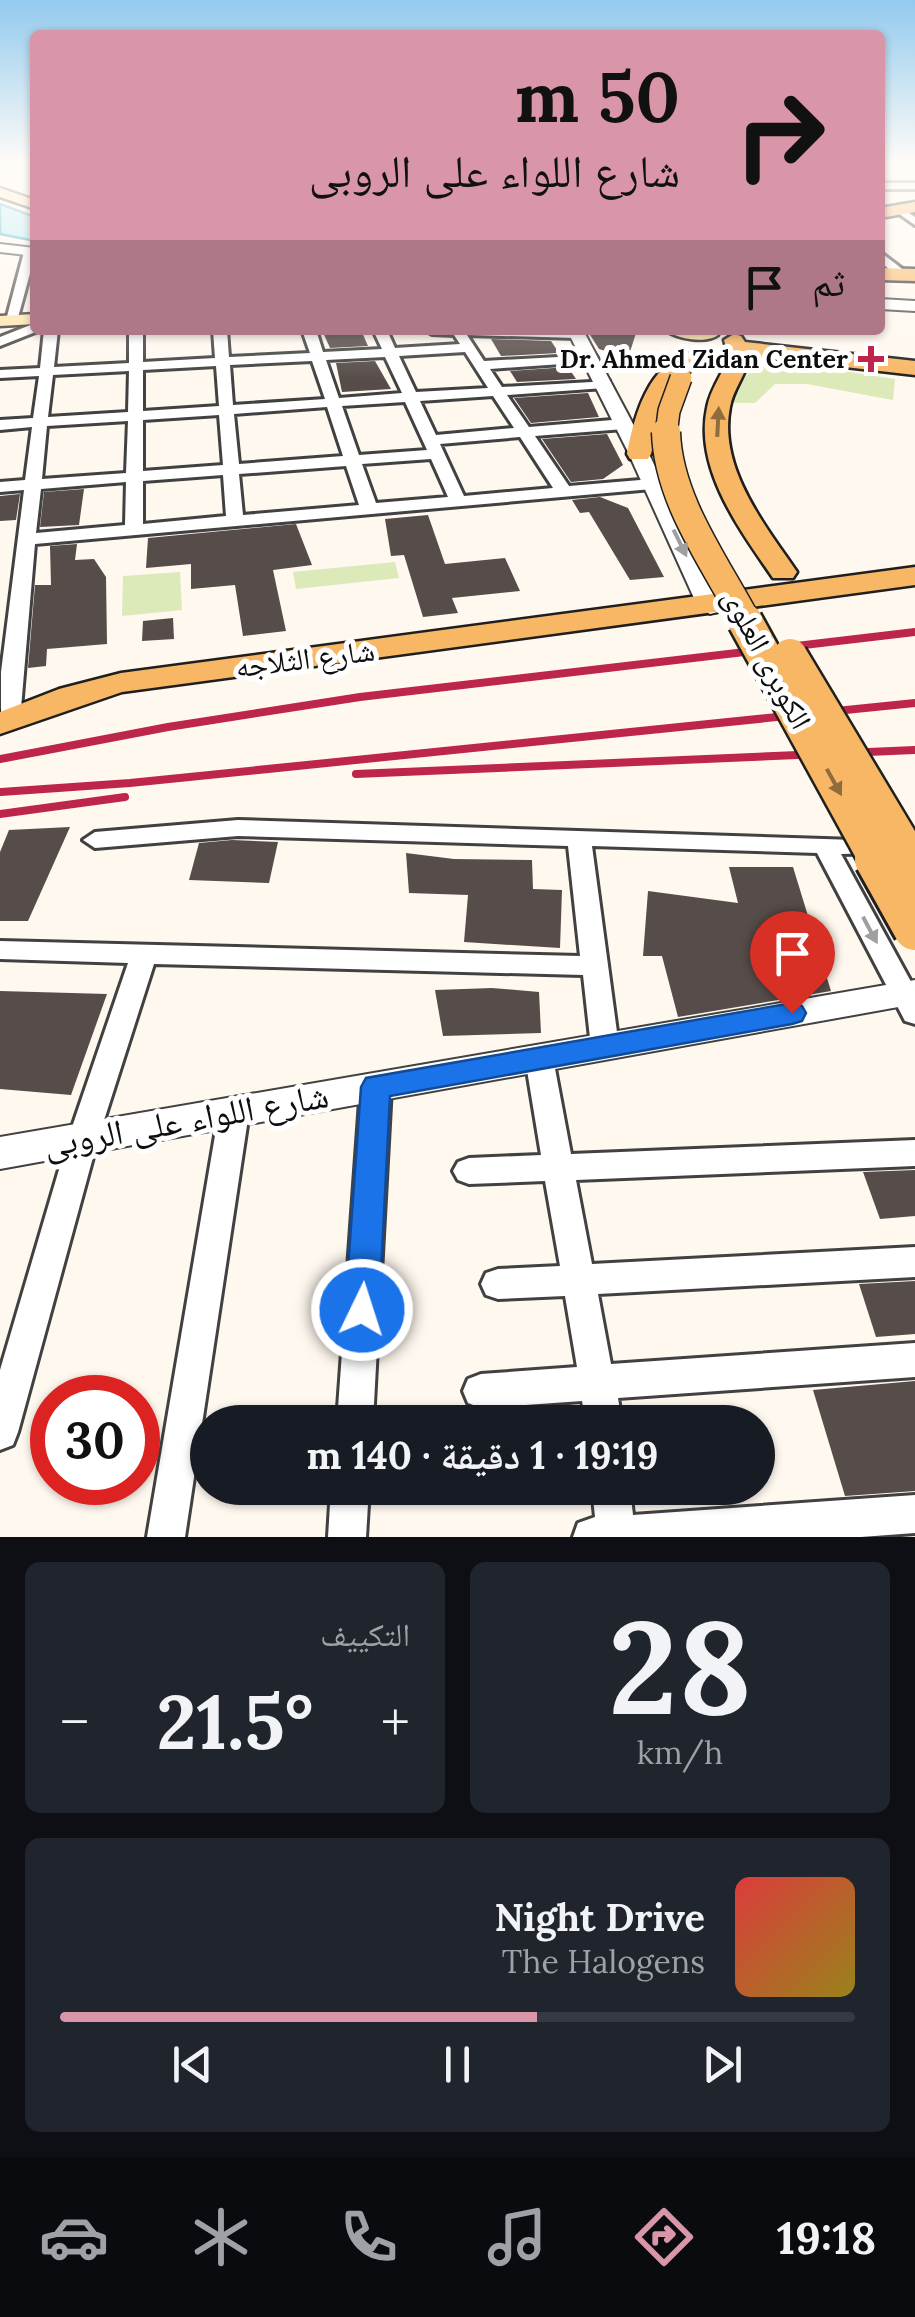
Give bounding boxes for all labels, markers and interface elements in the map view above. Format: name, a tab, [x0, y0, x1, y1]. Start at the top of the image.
text: 50 m	[515, 52, 680, 141]
icon: right	[715, 70, 845, 200]
text: شارع اللواء على الروبى	[309, 142, 680, 199]
text: ثم	[812, 258, 845, 306]
icon: arrive	[737, 260, 792, 315]
place label: Dr. Ahmed Zidan Center	[560, 343, 848, 375]
marker: Dr. Ahmed Zidan Center	[858, 346, 884, 372]
one-way arrow	[710, 405, 726, 437]
one-way arrow	[672, 529, 689, 558]
street label: الكوبرى العلوى	[715, 582, 821, 735]
street label: شارع الثلاجه	[233, 631, 377, 686]
one-way arrow	[825, 768, 842, 797]
pin	[750, 911, 835, 1014]
one-way arrow	[861, 915, 878, 944]
icon: arrive	[765, 926, 820, 981]
street label: شارع اللواء على الروبى	[40, 1072, 332, 1167]
position arrow	[310, 1258, 414, 1362]
speed limit sign: 30	[30, 1375, 160, 1505]
text: 19:19 · 1 دقيقة · 140 m	[307, 1431, 658, 1479]
text: 28	[608, 1583, 752, 1750]
text: التكييف	[320, 1614, 410, 1655]
text: 21.5°	[156, 1674, 314, 1770]
text: −	[60, 1687, 89, 1757]
text: +	[381, 1687, 410, 1757]
text: km/h	[637, 1732, 723, 1773]
text: Night Drive	[494, 1893, 705, 1941]
text: The Halogens	[502, 1941, 705, 1982]
icon: previous	[165, 2037, 220, 2092]
icon: pause	[430, 2037, 485, 2092]
icon: next	[695, 2037, 750, 2092]
icon: car	[39, 2202, 109, 2272]
icon: climate	[186, 2202, 256, 2272]
icon: phone	[334, 2202, 404, 2272]
icon: music	[482, 2202, 552, 2272]
icon: directions	[629, 2202, 699, 2272]
text: 19:18	[777, 2209, 876, 2266]

